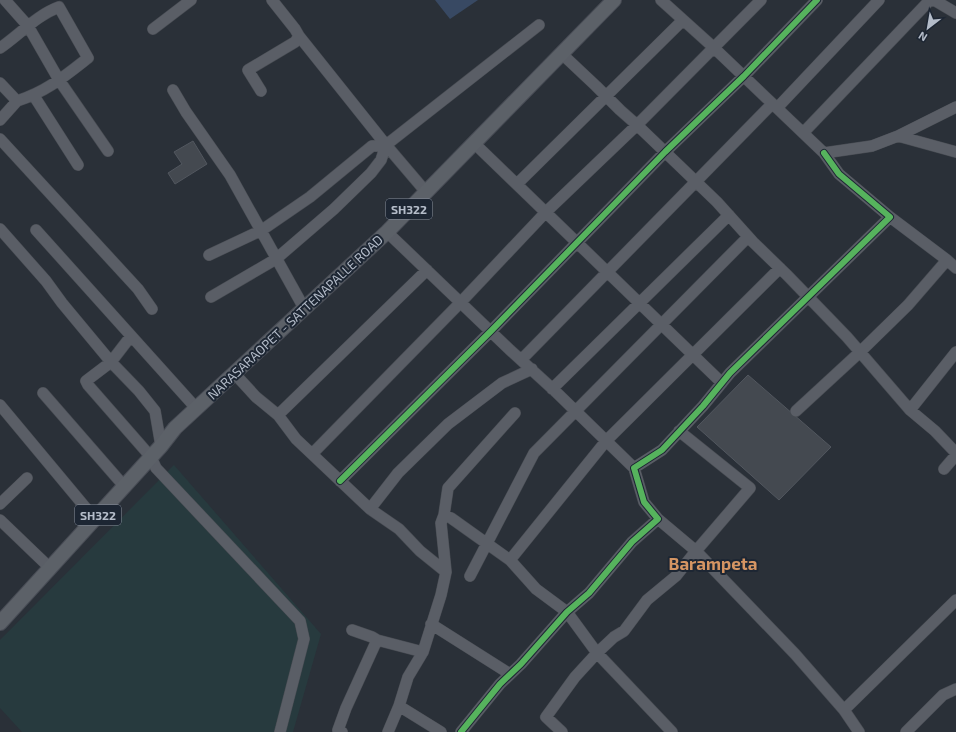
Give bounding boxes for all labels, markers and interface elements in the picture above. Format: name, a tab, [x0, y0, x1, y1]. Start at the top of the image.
north arrow	[908, 8, 948, 48]
text: N	[916, 29, 929, 45]
road number: SH322	[386, 199, 432, 219]
street label: NARASARAOPET - SATTENAPALLE ROAD	[204, 231, 386, 403]
road number: SH322	[75, 505, 121, 525]
district label: Barampeta	[669, 553, 757, 573]

